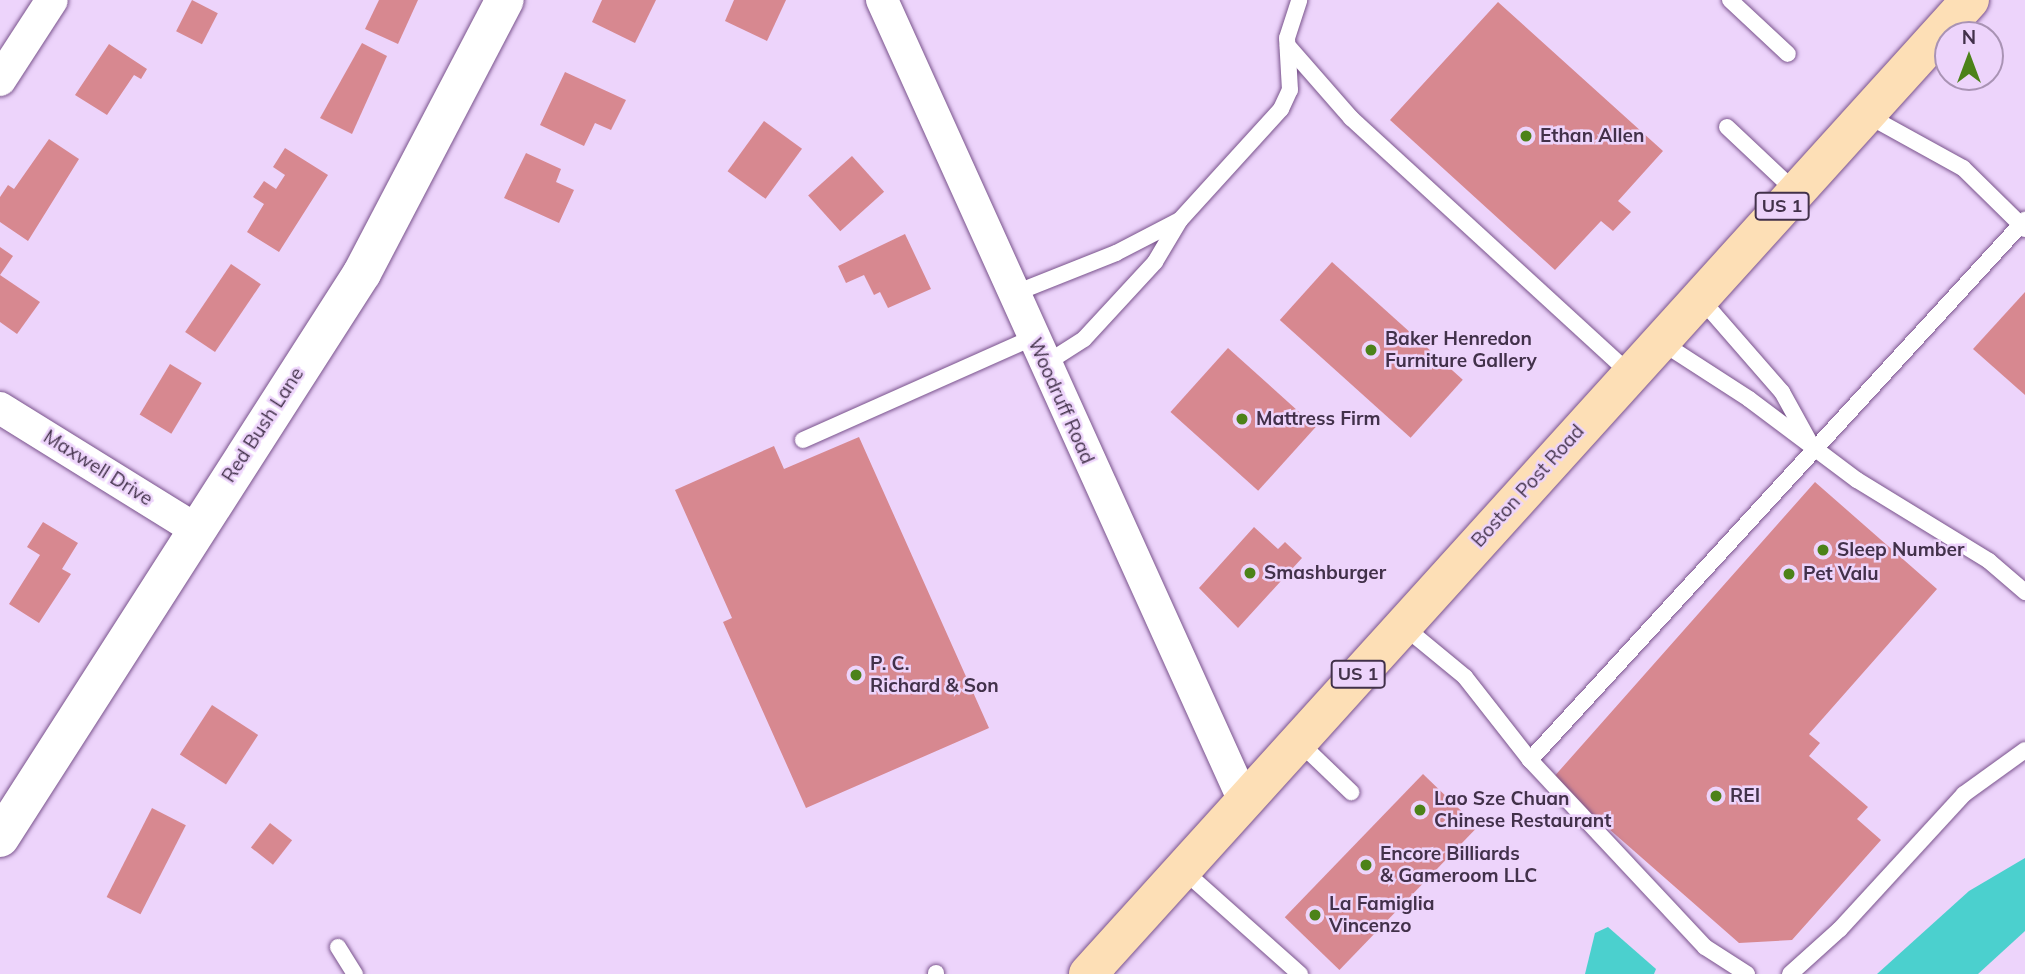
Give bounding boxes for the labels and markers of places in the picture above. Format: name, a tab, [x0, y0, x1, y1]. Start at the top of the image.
place label: Ethan Allen	[1540, 125, 1644, 147]
marker: Ethan Allen	[1518, 128, 1534, 144]
place label: Baker Henredon Furniture Gallery	[1385, 328, 1537, 372]
marker: Baker Henredon Furniture Gallery	[1363, 342, 1379, 358]
place label: Mattress Firm	[1256, 408, 1381, 430]
marker: Mattress Firm	[1234, 411, 1250, 427]
place label: Sleep Number	[1837, 539, 1964, 561]
marker: Sleep Number	[1815, 542, 1831, 558]
place label: Smashburger	[1264, 562, 1386, 584]
place label: Pet Valu	[1803, 563, 1879, 585]
marker: Smashburger	[1242, 565, 1258, 581]
marker: Pet Valu	[1781, 566, 1797, 582]
place label: P. C. Richard & Son	[870, 653, 999, 697]
marker: P. C. Richard & Son	[848, 667, 864, 683]
place label: REI	[1730, 785, 1760, 807]
place label: Lao Sze Chuan Chinese Restaurant	[1434, 788, 1611, 832]
marker: REI	[1708, 788, 1724, 804]
marker: Lao Sze Chuan Chinese Restaurant	[1412, 802, 1428, 818]
place label: Encore Billiards & Gameroom LLC	[1380, 843, 1537, 887]
marker: Encore Billiards & Gameroom LLC	[1358, 857, 1374, 873]
place label: La Famiglia Vincenzo	[1329, 893, 1434, 937]
marker: La Famiglia Vincenzo	[1307, 907, 1323, 923]

